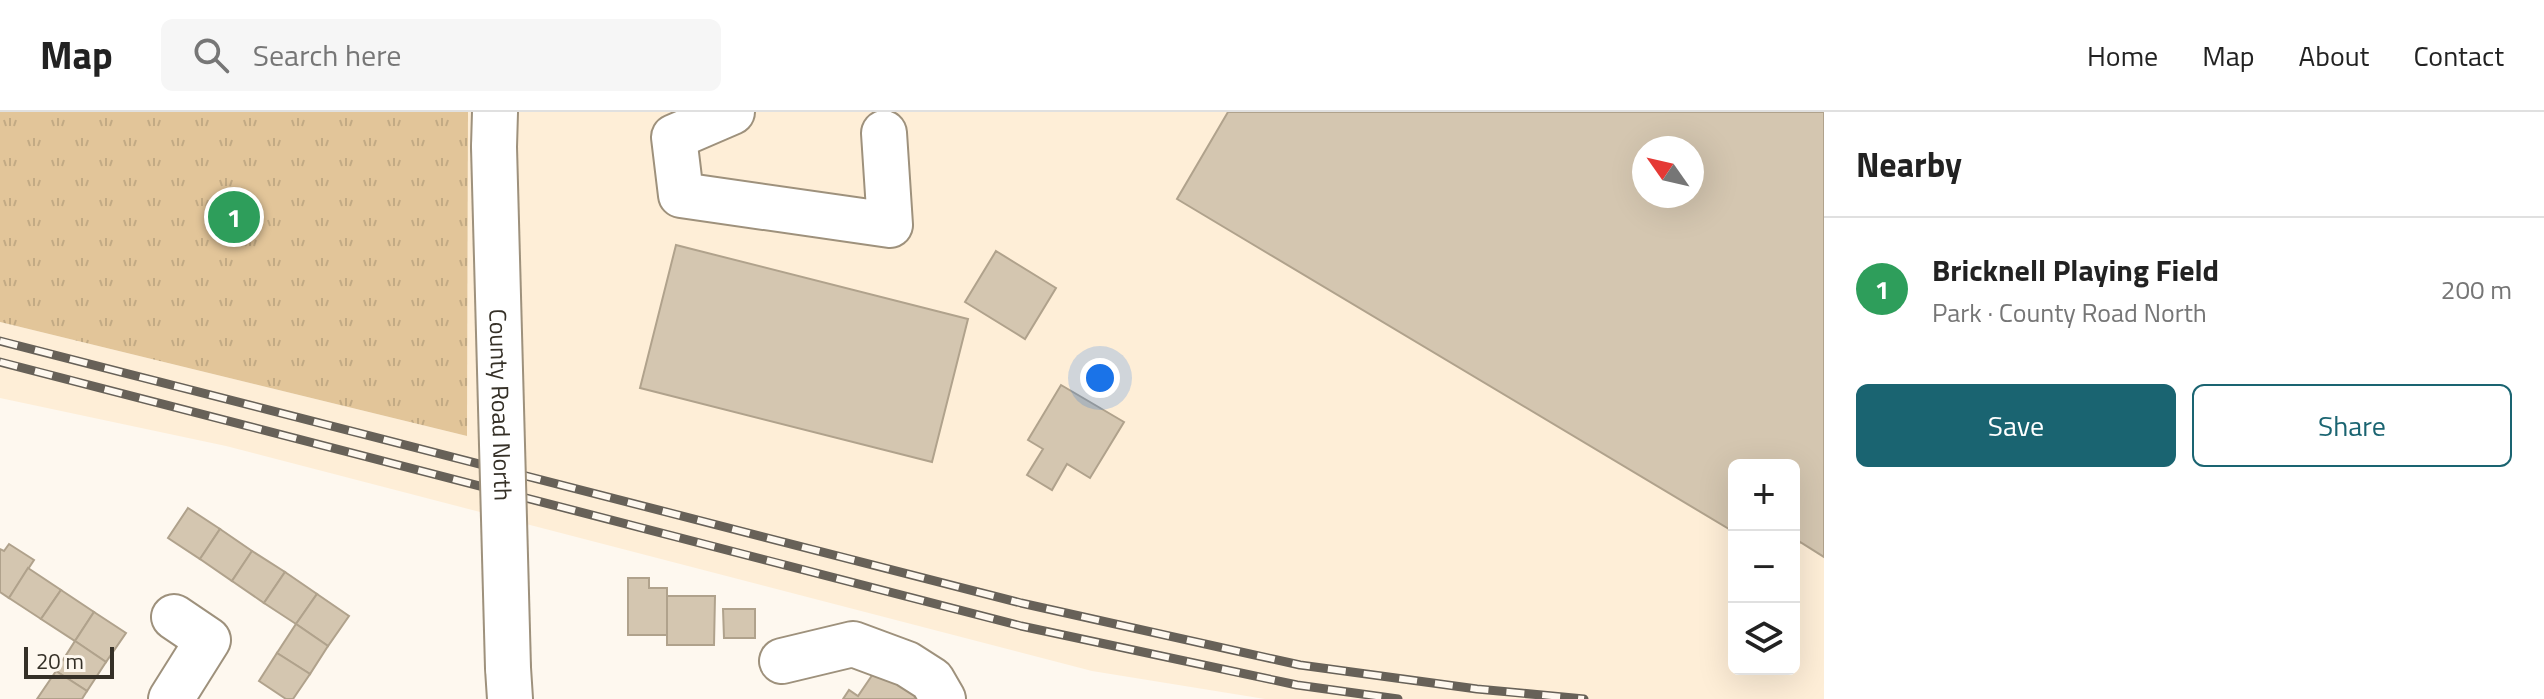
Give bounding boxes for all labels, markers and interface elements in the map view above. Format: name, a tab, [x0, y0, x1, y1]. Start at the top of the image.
search box	[161, 19, 721, 91]
text: Map	[40, 26, 113, 84]
text: Search here	[253, 32, 402, 78]
icon: search	[189, 33, 233, 77]
text: Home	[2087, 34, 2158, 77]
text: Map	[2202, 34, 2255, 77]
text: About	[2299, 34, 2369, 77]
text: Contact	[2413, 34, 2504, 77]
north arrow	[1632, 136, 1704, 208]
text: Nearby	[1856, 138, 1962, 190]
pin: 1	[208, 187, 260, 247]
text: Bricknell Playing Field	[1932, 247, 2219, 293]
text: 1	[1875, 270, 1889, 309]
text: 200 m	[2441, 270, 2512, 309]
text: Park · County Road North	[1932, 293, 2207, 332]
street label: County Road North	[480, 308, 522, 501]
your location	[1080, 358, 1120, 398]
button: Save	[1856, 384, 2176, 467]
button: Share	[2192, 384, 2512, 467]
map controls	[1728, 459, 1800, 675]
button: +	[1728, 459, 1800, 531]
button: −	[1728, 531, 1800, 603]
button: layers	[1728, 603, 1800, 675]
scale bar	[24, 643, 114, 679]
text: 20 m	[36, 644, 84, 678]

